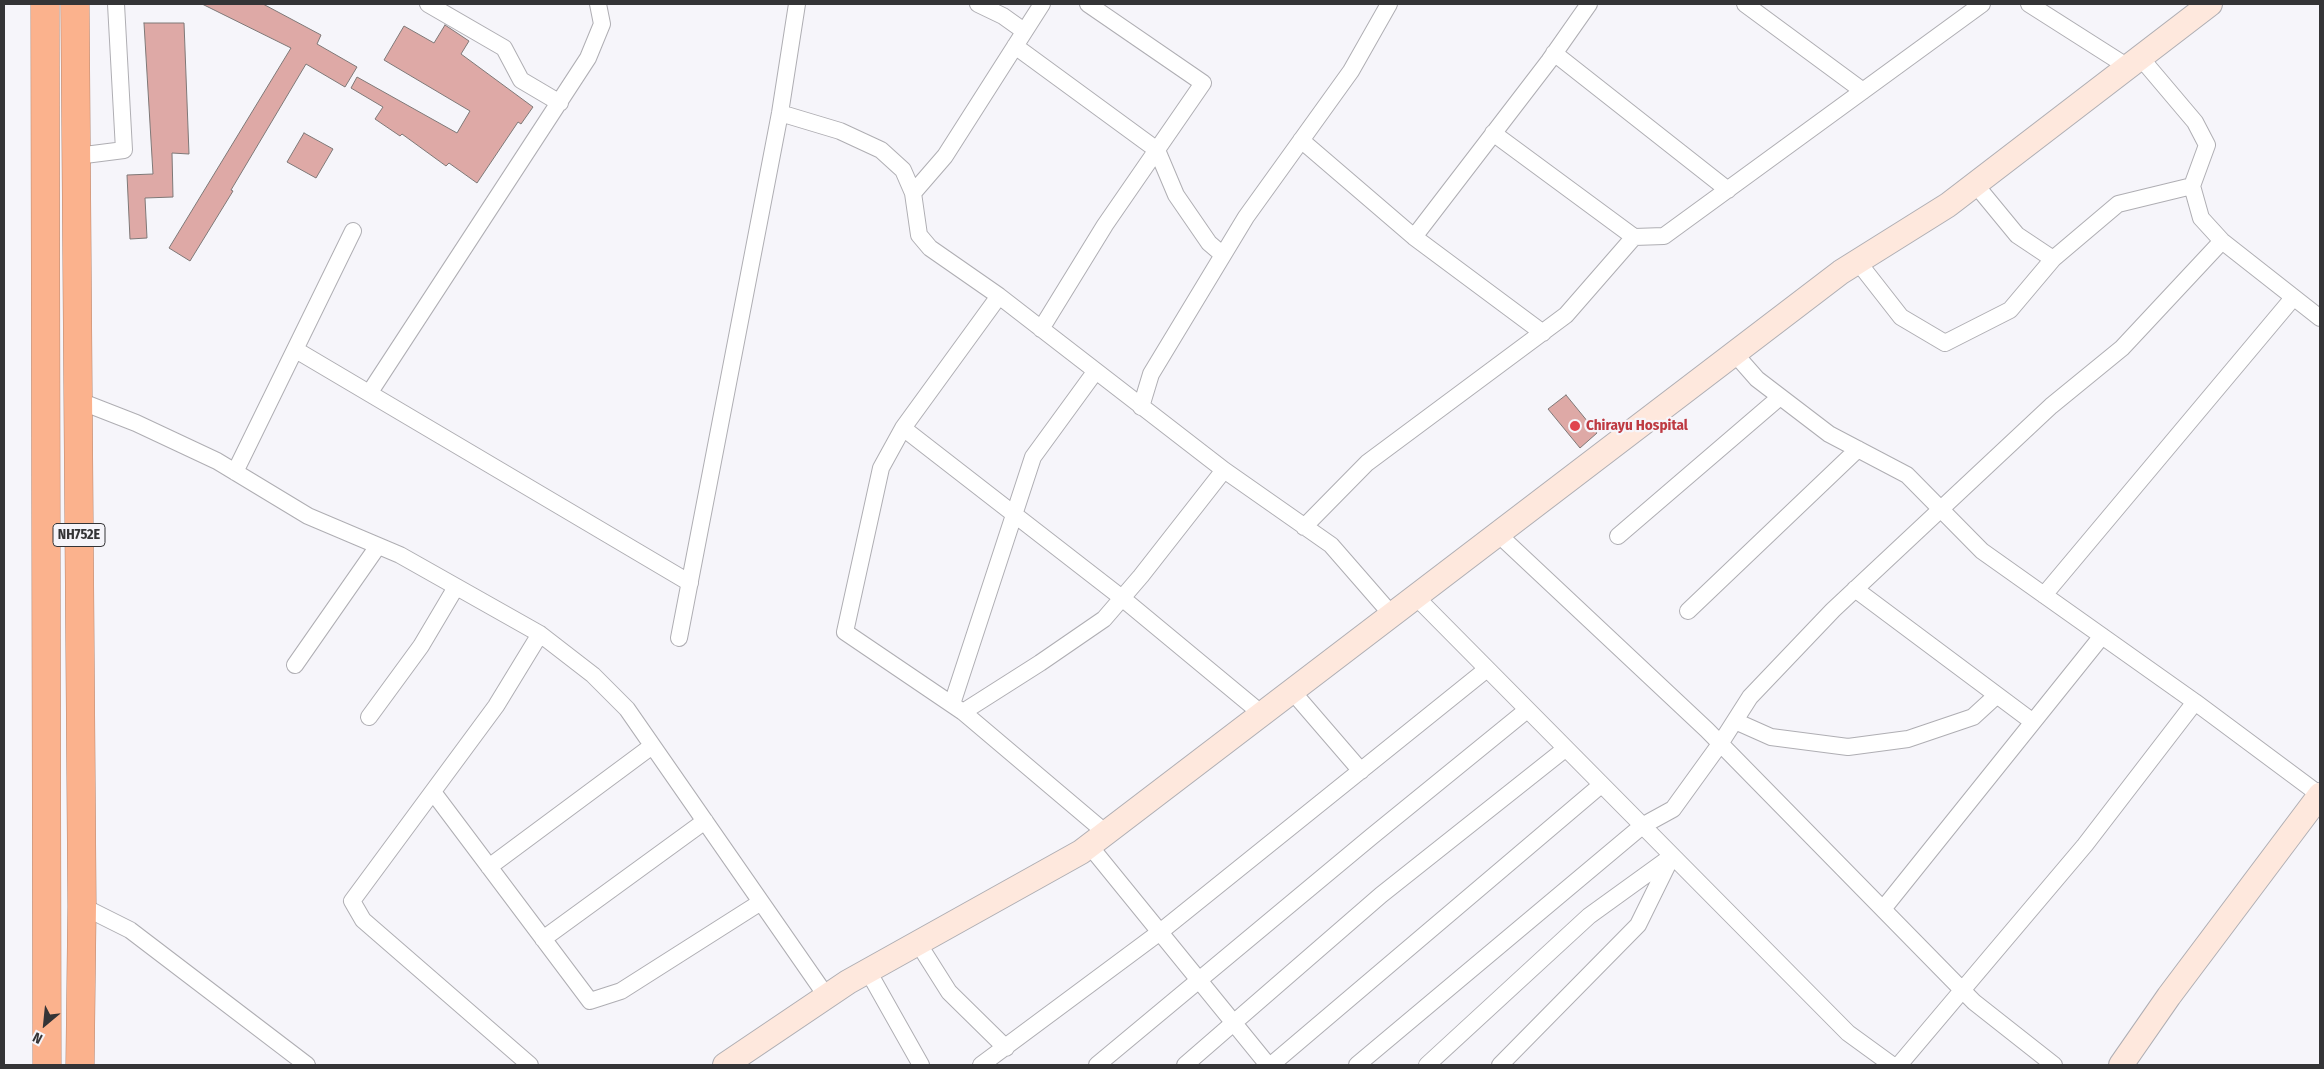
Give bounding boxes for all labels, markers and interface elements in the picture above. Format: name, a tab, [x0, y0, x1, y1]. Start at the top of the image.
place label: Chirayu Hospital	[1586, 417, 1688, 435]
marker: Chirayu Hospital	[1568, 419, 1582, 433]
road number: NH752E	[53, 524, 105, 546]
north arrow	[20, 999, 70, 1049]
text: N	[30, 1028, 45, 1047]

